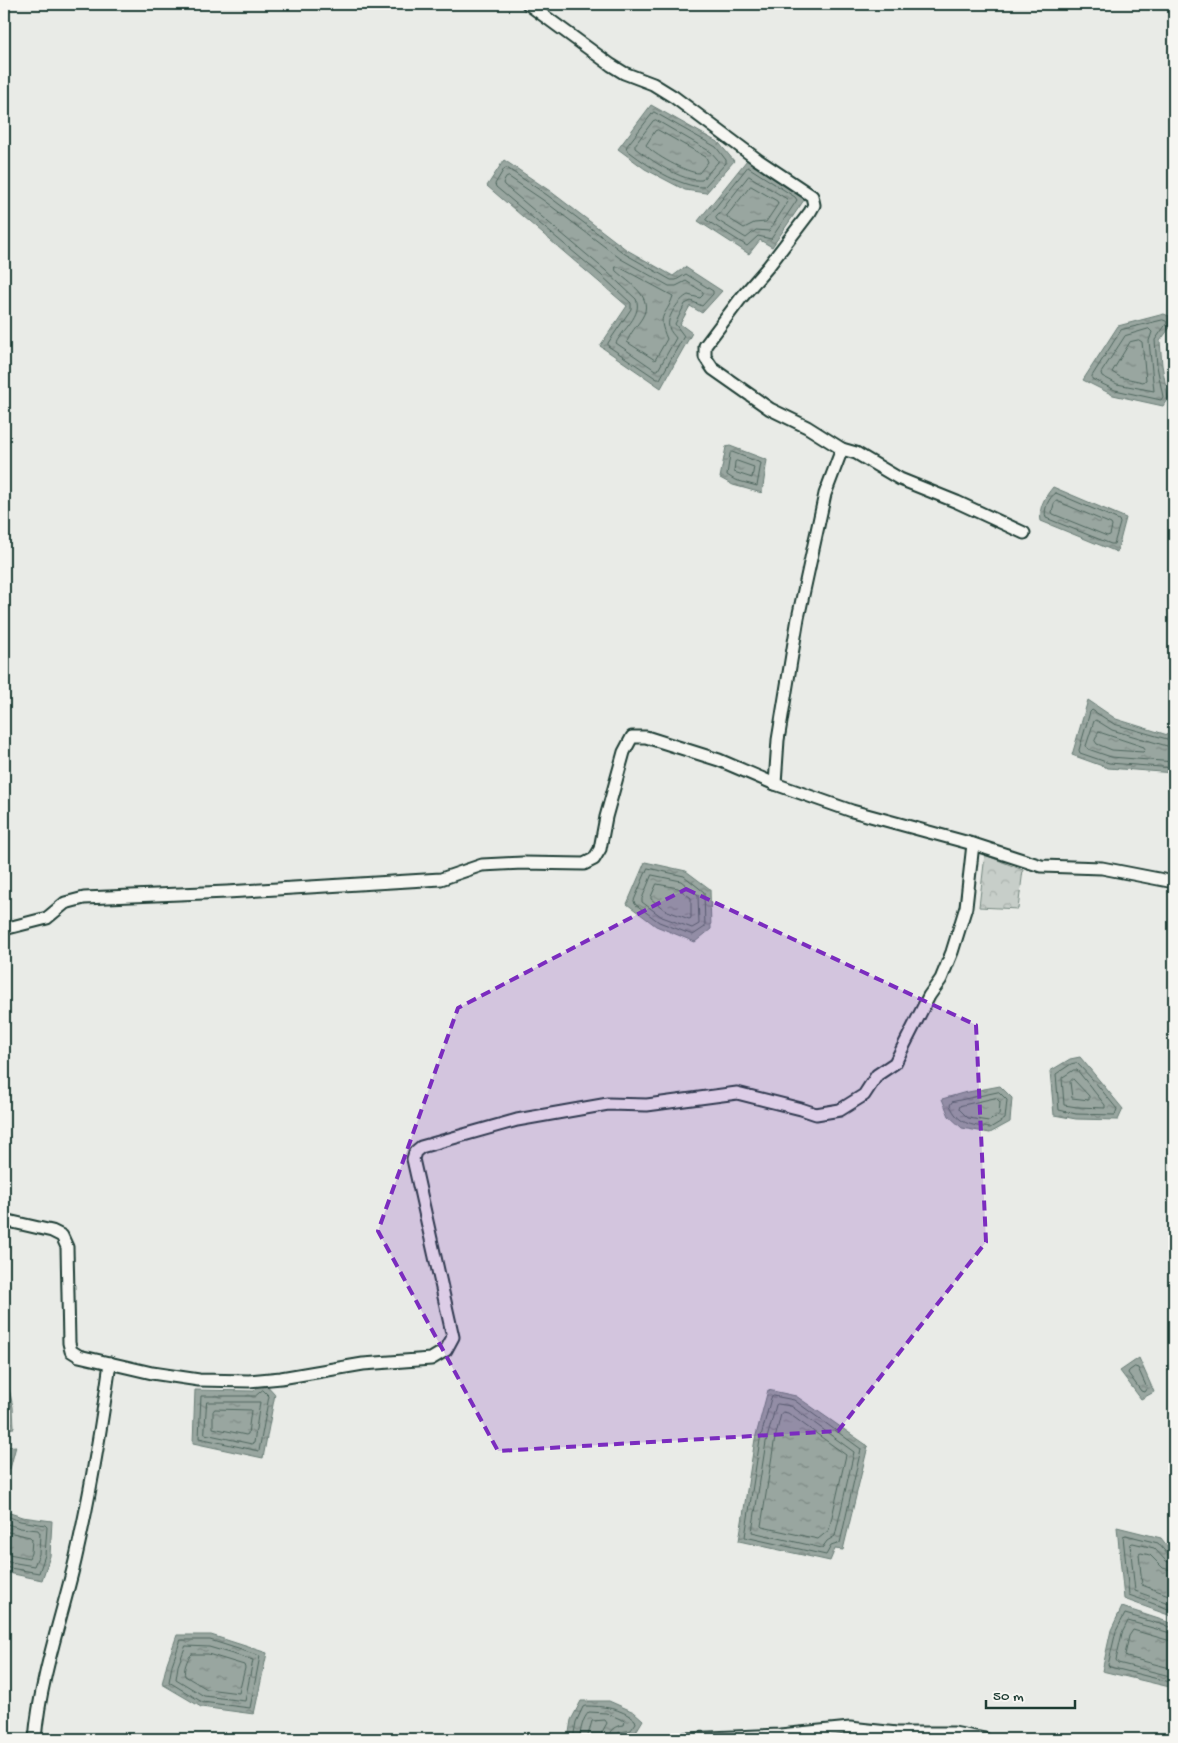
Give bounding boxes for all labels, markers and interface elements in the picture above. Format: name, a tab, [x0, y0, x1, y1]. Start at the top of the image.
scale bar	[986, 1678, 1074, 1710]
text: 50 m	[993, 1688, 1024, 1706]

